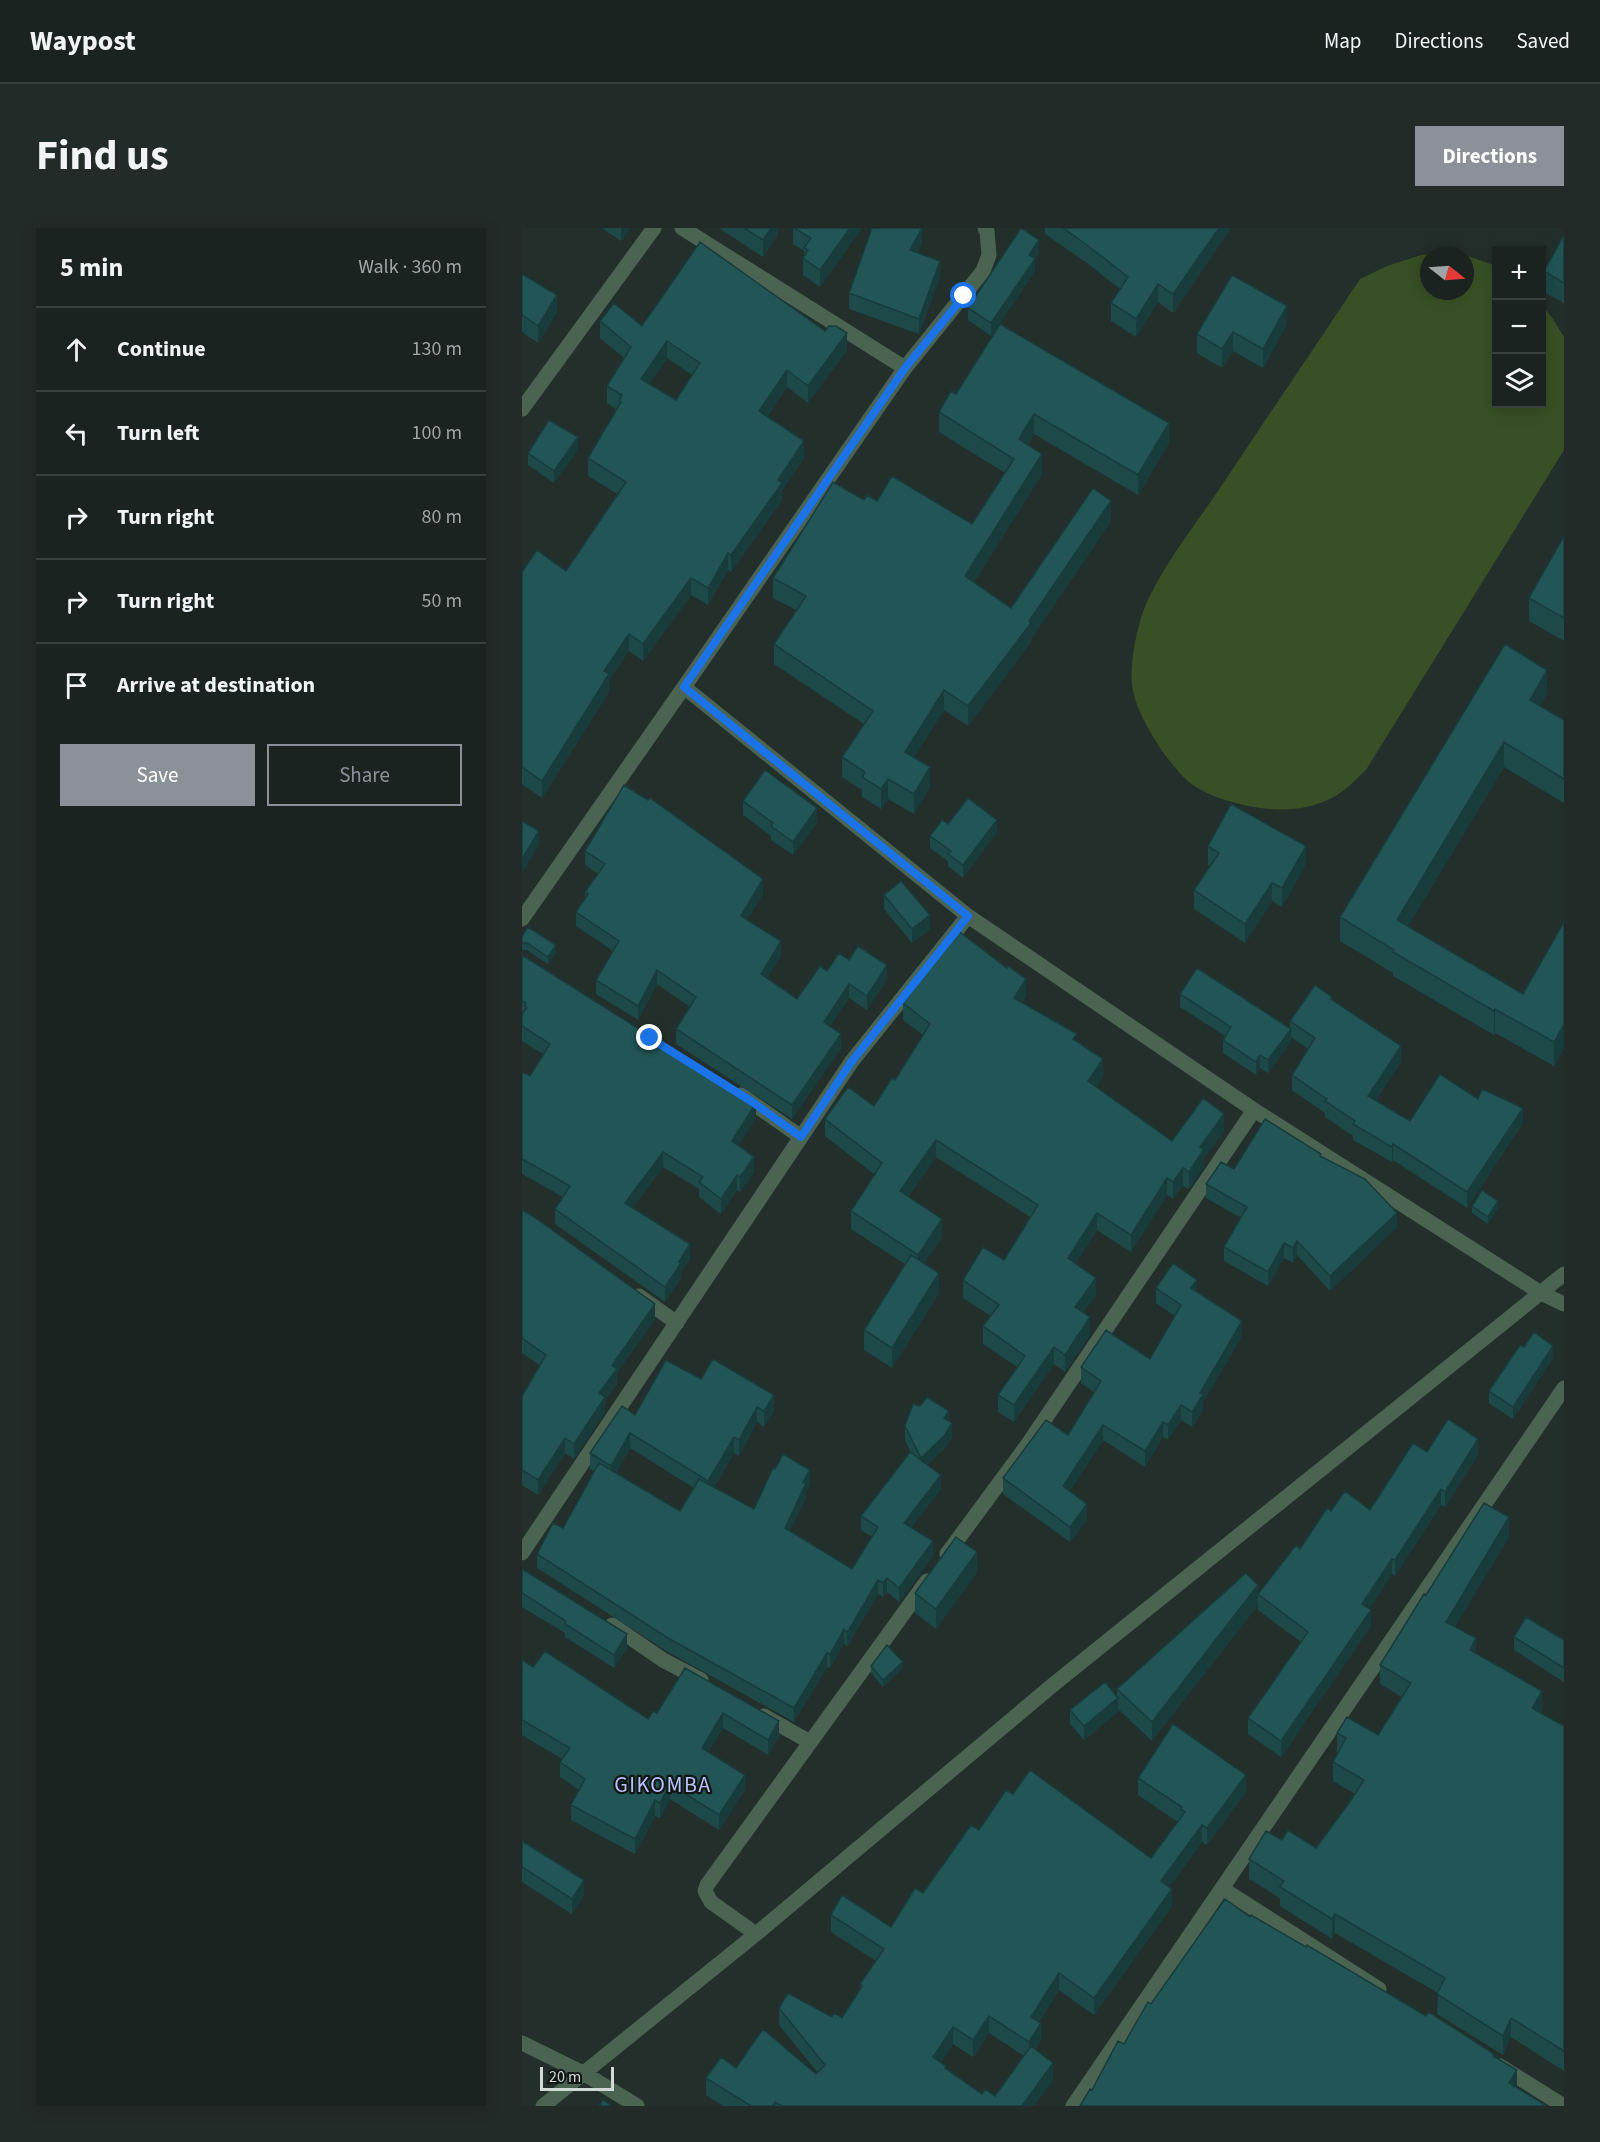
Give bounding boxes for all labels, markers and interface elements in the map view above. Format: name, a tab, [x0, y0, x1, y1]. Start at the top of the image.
text: Waypost	[30, 21, 136, 61]
text: Map	[1324, 26, 1362, 56]
text: Directions	[1395, 26, 1483, 56]
text: Saved	[1516, 26, 1570, 56]
text: Find us	[36, 126, 169, 186]
button: Directions	[1415, 126, 1564, 186]
north arrow	[1420, 246, 1474, 300]
map controls	[1492, 246, 1546, 408]
button: +	[1492, 246, 1546, 300]
text: 5 min	[60, 249, 123, 286]
text: Walk · 360 m	[358, 253, 462, 281]
route start	[950, 282, 976, 308]
button: −	[1492, 300, 1546, 354]
icon: ahead	[60, 333, 93, 366]
text: Continue	[117, 333, 206, 365]
text: 130 m	[412, 335, 462, 363]
button: layers	[1492, 354, 1546, 408]
icon: left	[60, 417, 93, 450]
text: Turn left	[117, 417, 199, 449]
text: 100 m	[412, 419, 462, 447]
icon: right	[60, 501, 93, 534]
text: Turn right	[117, 501, 214, 533]
text: 80 m	[422, 503, 462, 531]
icon: right	[60, 585, 93, 618]
text: Turn right	[117, 585, 214, 617]
text: 50 m	[422, 587, 462, 615]
icon: arrive	[60, 669, 93, 702]
text: Arrive at destination	[117, 669, 315, 701]
button: Save	[60, 744, 255, 806]
button: Share	[267, 744, 462, 806]
route end	[636, 1024, 662, 1050]
district label: GIKOMBA	[614, 1769, 712, 1801]
scale bar	[540, 2064, 614, 2092]
text: 20 m	[549, 2066, 581, 2088]

